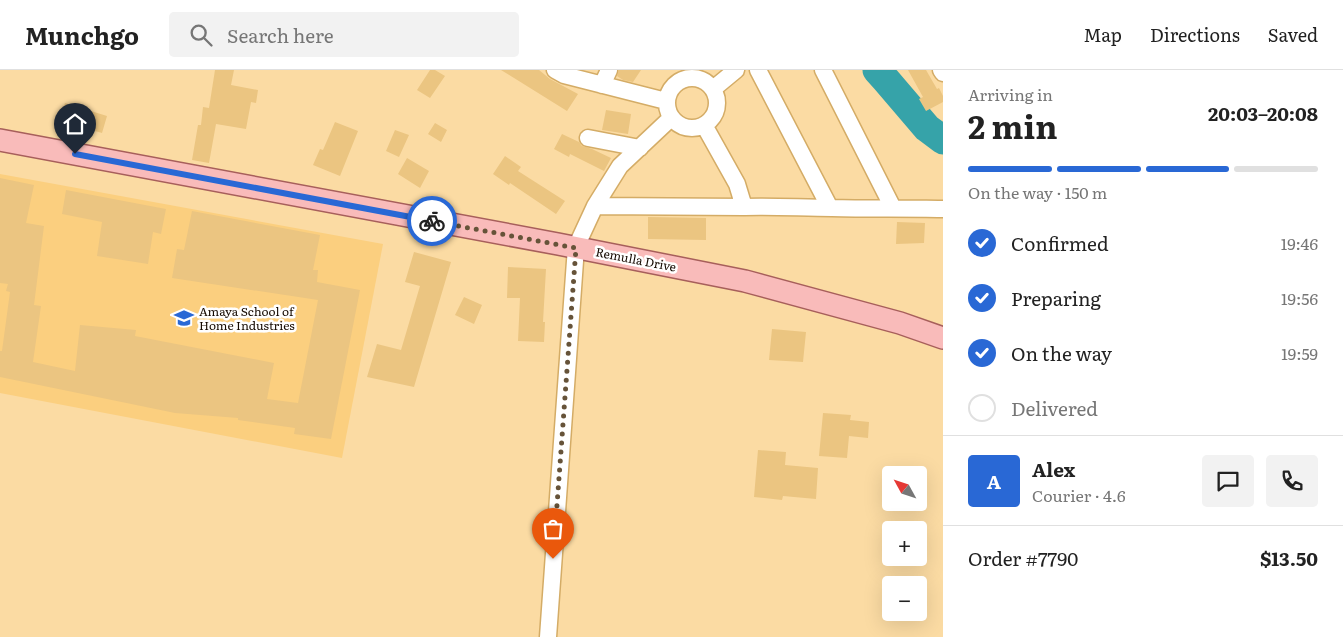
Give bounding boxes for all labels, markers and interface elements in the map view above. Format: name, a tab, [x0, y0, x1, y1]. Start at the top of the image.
search box	[169, 12, 519, 57]
text: Munchgo	[25, 17, 139, 52]
icon: search	[187, 21, 215, 49]
text: Search here	[227, 21, 334, 49]
text: Map	[1084, 21, 1122, 48]
text: Directions	[1150, 21, 1240, 48]
text: Saved	[1268, 21, 1318, 48]
text: Arriving in	[968, 82, 1053, 106]
text: 20:03–20:08	[1208, 99, 1318, 127]
text: 2 min	[968, 101, 1057, 149]
pin	[54, 103, 96, 154]
icon: home	[61, 110, 89, 138]
text: On the way · 150 m	[968, 180, 1107, 204]
courier	[407, 196, 457, 246]
icon: bike	[418, 207, 446, 235]
icon: check	[968, 229, 996, 257]
text: Confirmed	[1011, 229, 1109, 257]
text: 19:46	[1281, 231, 1318, 255]
street label: Remulla Drive	[594, 242, 678, 276]
icon: check	[968, 284, 996, 312]
text: Preparing	[1011, 284, 1101, 312]
text: 19:56	[1281, 286, 1318, 310]
place label: Amaya School of Home Industries	[199, 302, 295, 334]
school or university icon: Amaya School of Home Industries	[173, 307, 195, 329]
icon: check	[968, 339, 996, 367]
text: On the way	[1011, 339, 1112, 367]
text: 19:59	[1281, 341, 1318, 365]
text: Delivered	[1011, 394, 1098, 422]
text: Alex	[1032, 455, 1075, 483]
button: chat	[1202, 455, 1254, 507]
button: phone	[1266, 455, 1318, 507]
north arrow	[882, 466, 928, 511]
map controls	[882, 466, 927, 621]
text: A	[987, 467, 1001, 495]
text: Courier · 4.6	[1032, 483, 1126, 507]
pin	[532, 508, 574, 559]
icon: bag	[539, 515, 567, 543]
button: +	[882, 521, 927, 566]
text: Order #7790	[968, 544, 1078, 572]
text: $13.50	[1260, 544, 1318, 572]
button: −	[882, 576, 927, 621]

